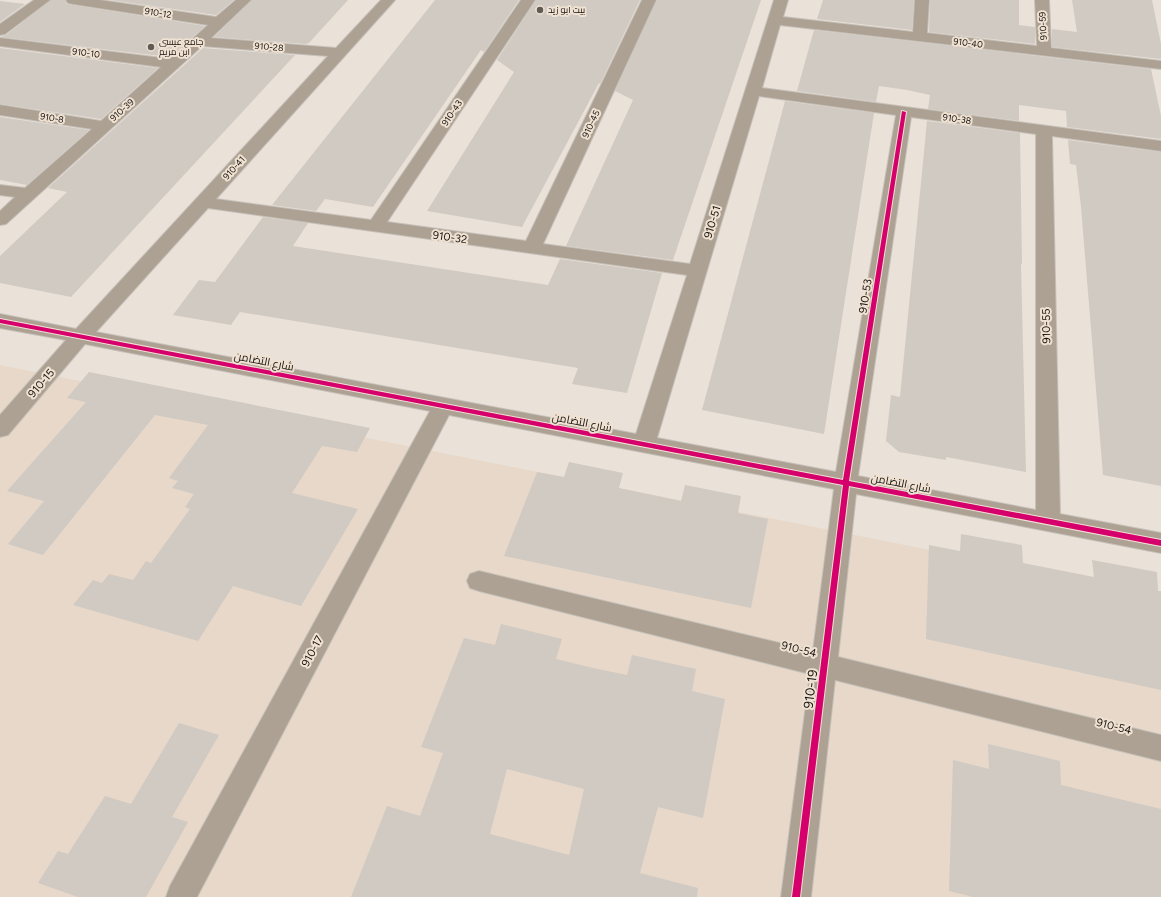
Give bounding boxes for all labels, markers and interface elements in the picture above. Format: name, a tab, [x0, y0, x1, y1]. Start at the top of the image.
place label: بيت ابو زيد	[548, 4, 585, 15]
street label: 910-12	[144, 5, 172, 20]
marker: بيت ابو زيد	[535, 5, 545, 15]
street label: 910-59	[1036, 11, 1049, 41]
street label: 910-40	[953, 35, 984, 50]
place label: جامع عيسى ابن مريم	[159, 36, 203, 58]
street label: 910-28	[254, 40, 284, 53]
marker: جامع عيسى ابن مريم	[146, 42, 156, 52]
street label: 910-10	[72, 45, 101, 60]
street label: 910-39	[107, 96, 136, 123]
street label: 910-43	[439, 98, 464, 128]
street label: 910-45	[579, 108, 602, 139]
street label: 910-8	[39, 110, 65, 125]
street label: 910-38	[942, 111, 973, 126]
street label: 910-41	[220, 154, 247, 182]
street label: 910-51	[701, 204, 724, 240]
street label: 910-32	[432, 229, 468, 246]
street label: 910-53	[856, 278, 875, 314]
street label: 910-55	[1040, 308, 1053, 344]
street label: شارع التضامن	[233, 349, 295, 375]
street label: 910-15	[26, 367, 57, 400]
street label: شارع التضامن	[551, 410, 613, 436]
street label: شارع التضامن	[870, 471, 932, 497]
street label: 910-17	[299, 634, 326, 669]
street label: 910-54	[780, 639, 818, 660]
street label: 910-19	[801, 669, 820, 709]
street label: 910-54	[1095, 716, 1133, 737]

